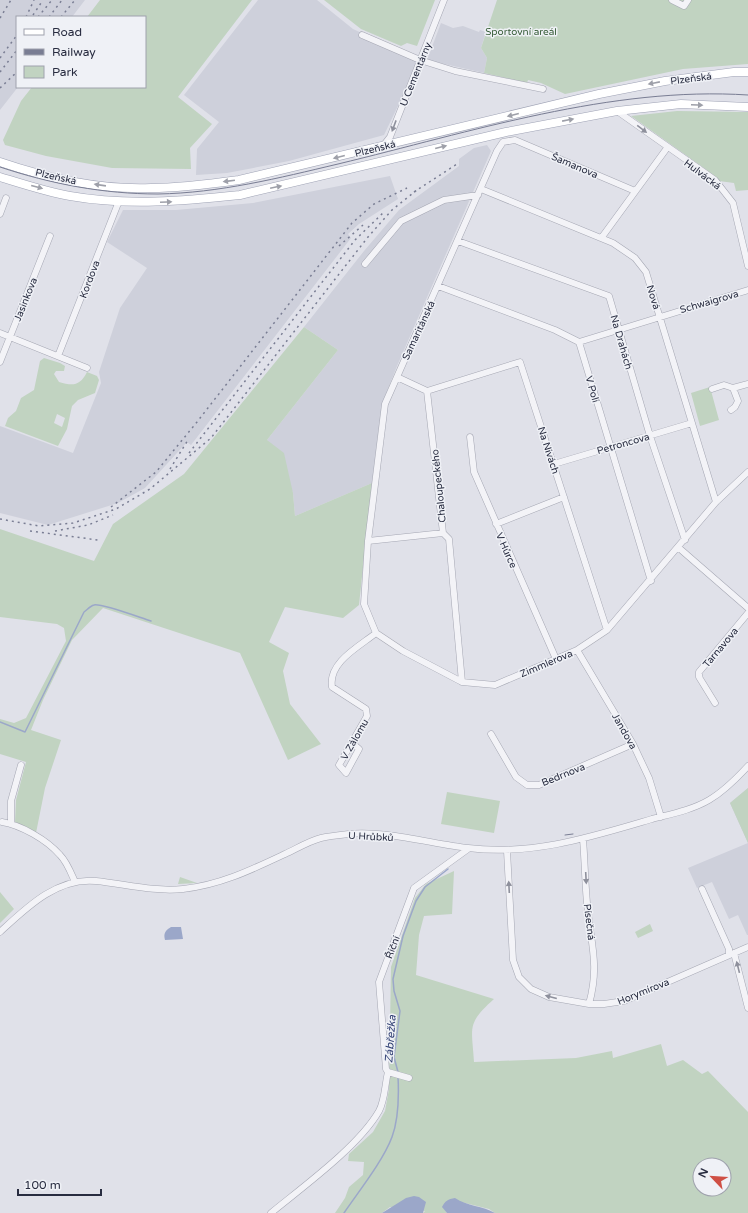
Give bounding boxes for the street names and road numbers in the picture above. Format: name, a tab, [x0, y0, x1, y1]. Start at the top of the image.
street label: U Cementárny	[398, 40, 434, 108]
street label: Plzeňská	[670, 70, 713, 87]
street label: Plzeňská	[354, 138, 397, 160]
street label: Šamanova	[549, 151, 600, 181]
street label: Hulvácká	[682, 157, 723, 193]
street label: Plzeňská	[34, 166, 77, 188]
street label: Kordova	[77, 259, 103, 300]
street label: Jasinkova	[12, 276, 40, 323]
street label: Nová	[644, 284, 662, 311]
street label: Schwaigrova	[679, 288, 740, 316]
street label: Samaritánská	[400, 299, 438, 362]
street label: Na Drahách	[608, 314, 635, 371]
street label: V Poli	[583, 375, 602, 404]
street label: Na Nivách	[535, 425, 561, 475]
street label: Petroncova	[596, 431, 651, 457]
street label: Chaloupeckého	[429, 449, 449, 523]
street label: V Hůrce	[493, 531, 519, 570]
street label: Tarnavova	[701, 625, 741, 670]
street label: Zimmlerova	[518, 647, 574, 680]
street label: Jandova	[609, 711, 639, 752]
street label: V Zálomu	[338, 717, 371, 762]
street label: Bedrnova	[540, 761, 587, 789]
street label: U Hrůbků	[348, 830, 394, 844]
street label: Písečná	[581, 903, 597, 941]
street label: Říční	[383, 934, 403, 960]
street label: Horymírova	[616, 976, 671, 1008]

